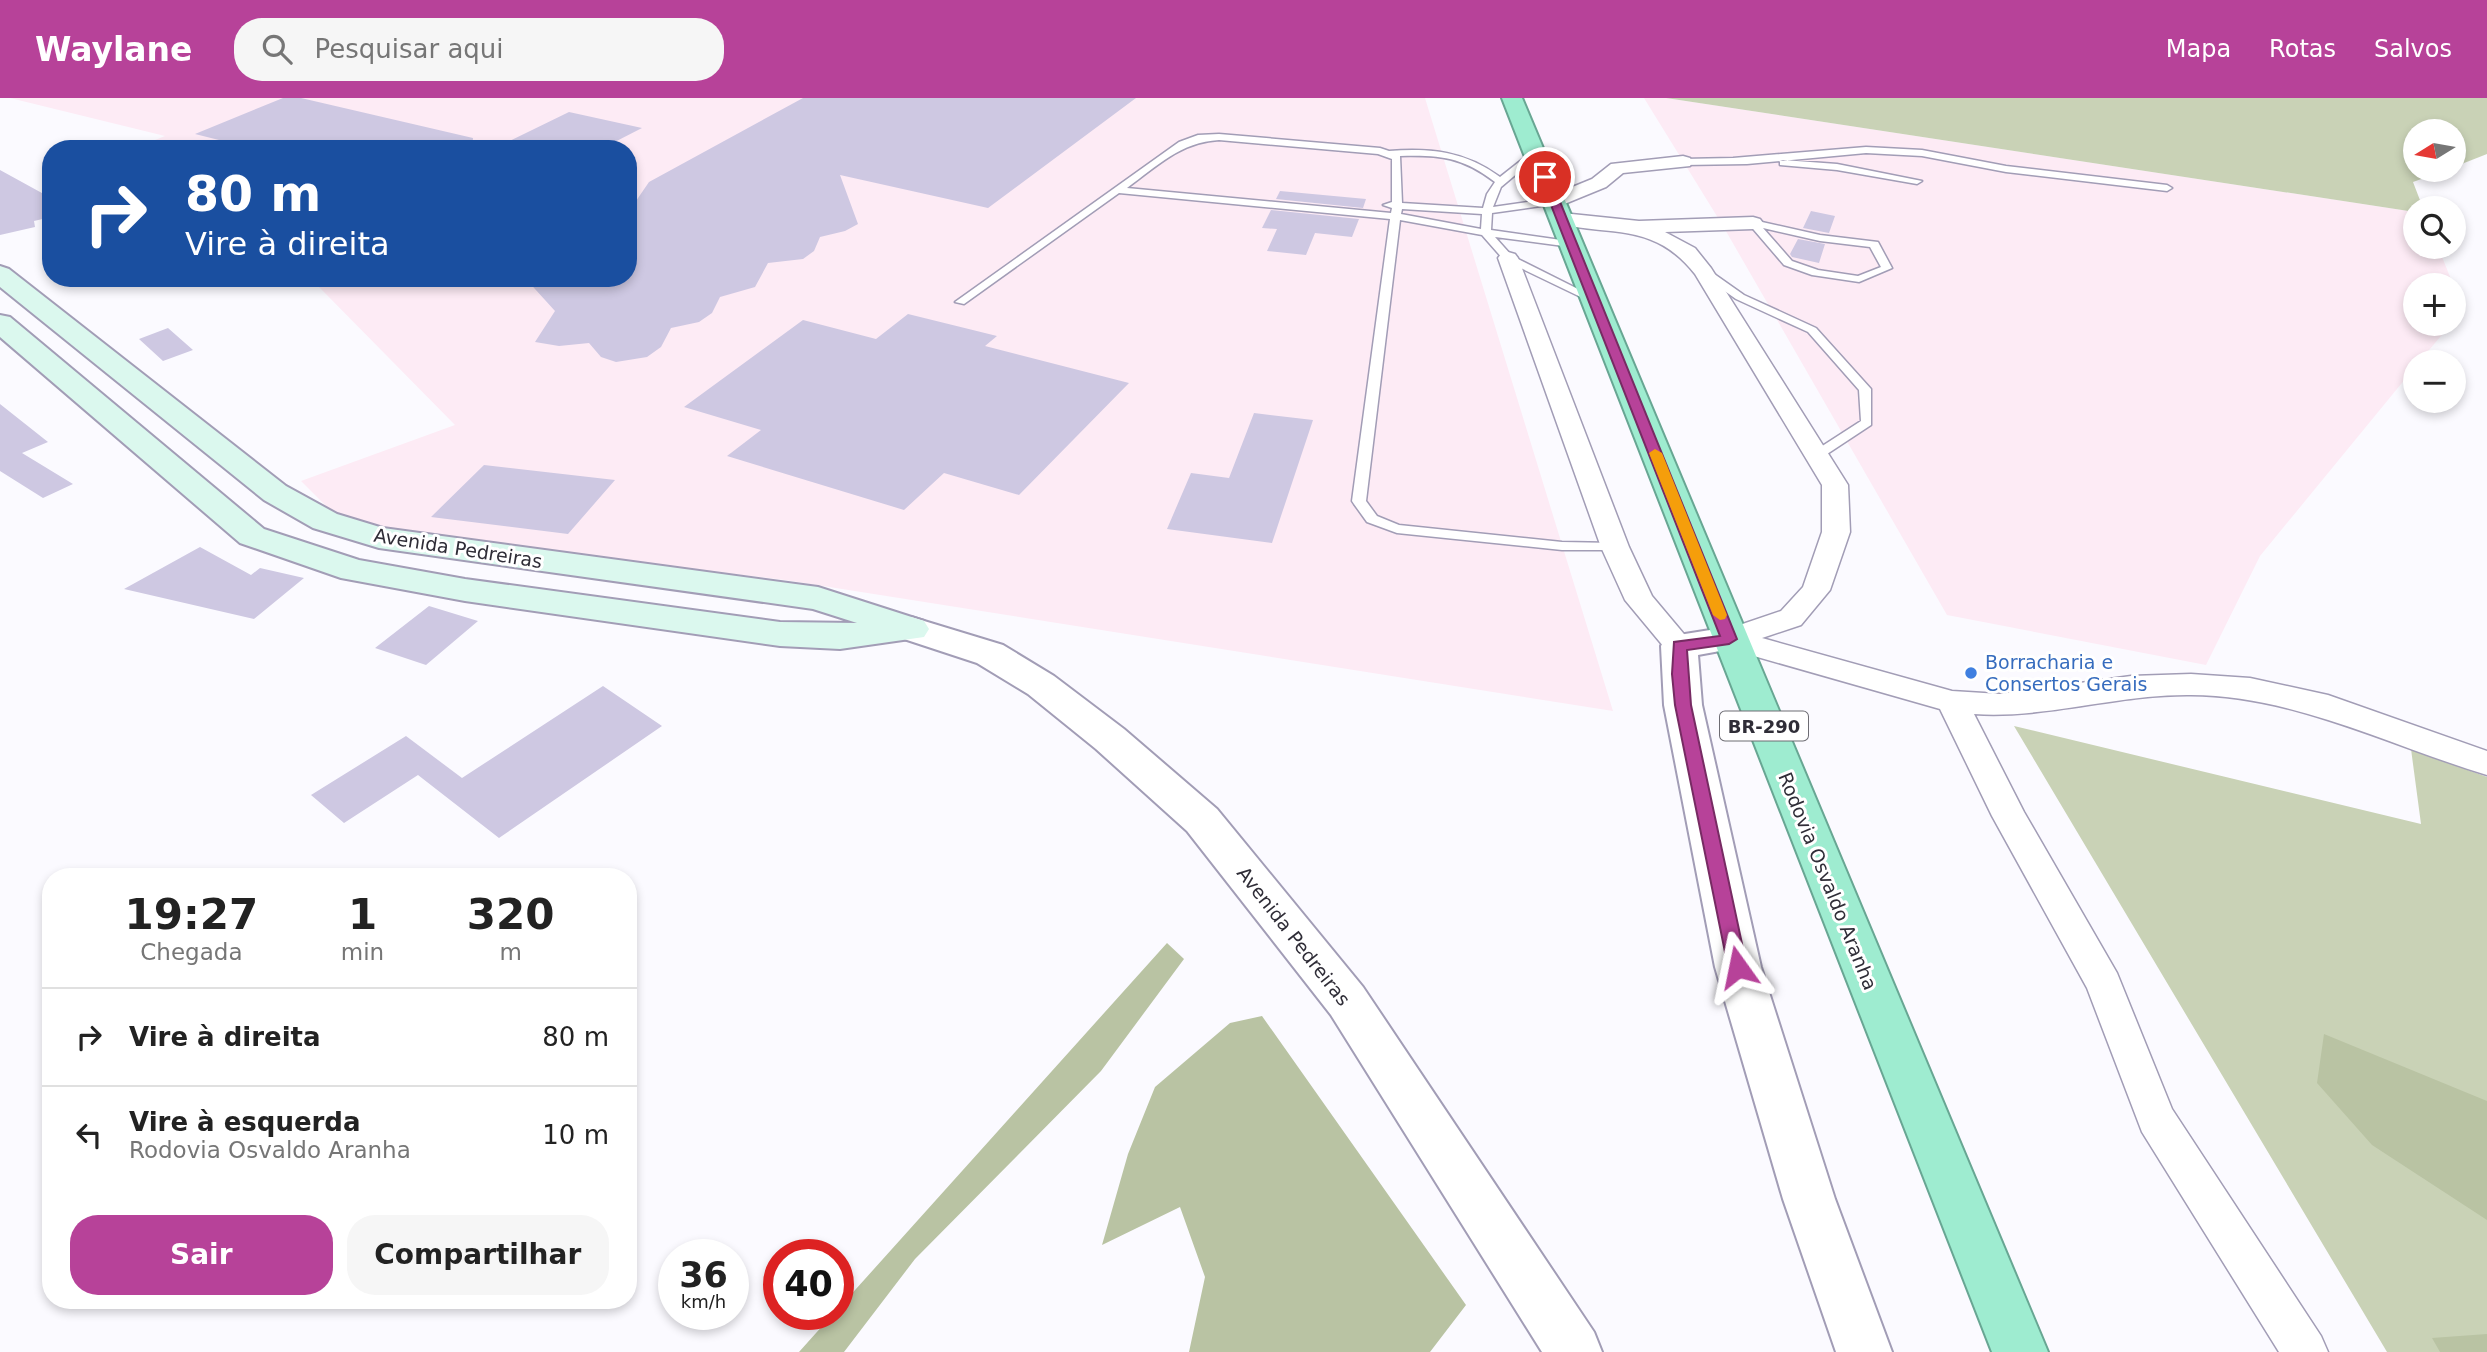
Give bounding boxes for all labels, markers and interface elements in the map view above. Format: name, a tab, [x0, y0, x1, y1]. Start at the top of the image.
search box	[234, 18, 724, 81]
text: Waylane	[35, 30, 192, 69]
icon: search	[258, 30, 296, 68]
text: Pesquisar aqui	[314, 34, 504, 64]
text: Mapa	[2166, 35, 2231, 63]
text: Rotas	[2269, 35, 2336, 63]
text: Salvos	[2374, 35, 2452, 63]
north arrow	[2403, 119, 2466, 182]
map controls	[2403, 119, 2466, 413]
pin	[1515, 147, 1575, 207]
icon: arrive	[1526, 158, 1564, 196]
text: 80 m	[185, 166, 321, 223]
icon: right	[70, 168, 161, 259]
button: search	[2403, 196, 2466, 259]
text: Vire à direita	[185, 225, 390, 263]
button: +	[2403, 273, 2466, 336]
button: −	[2403, 350, 2466, 413]
street label: Avenida Pedreiras	[372, 524, 544, 572]
place label: Borracharia e Consertos Gerais	[1985, 651, 2147, 695]
marker: Borracharia e Consertos Gerais	[1963, 665, 1979, 681]
road number: BR-290	[1720, 712, 1808, 740]
street label: Rodovia Osvaldo Aranha	[1774, 769, 1882, 993]
street label: Avenida Pedreiras	[1233, 862, 1355, 1010]
text: 19:27	[125, 890, 258, 939]
text: 1	[348, 890, 377, 939]
text: 320	[467, 890, 554, 939]
position arrow	[1701, 930, 1775, 1004]
text: Chegada	[140, 939, 243, 965]
text: min	[341, 939, 384, 965]
text: m	[499, 939, 522, 965]
icon: right	[70, 1018, 108, 1056]
text: Vire à direita	[129, 1022, 321, 1052]
text: 80 m	[542, 1022, 609, 1052]
text: Vire à esquerda	[129, 1107, 361, 1137]
icon: left	[70, 1116, 108, 1154]
text: 10 m	[542, 1120, 609, 1150]
text: Rodovia Osvaldo Aranha	[129, 1137, 411, 1163]
button: Sair	[70, 1215, 333, 1295]
button: Compartilhar	[347, 1215, 609, 1295]
speed limit sign: 40	[763, 1239, 854, 1330]
text: 36	[679, 1255, 728, 1295]
text: km/h	[681, 1291, 726, 1312]

